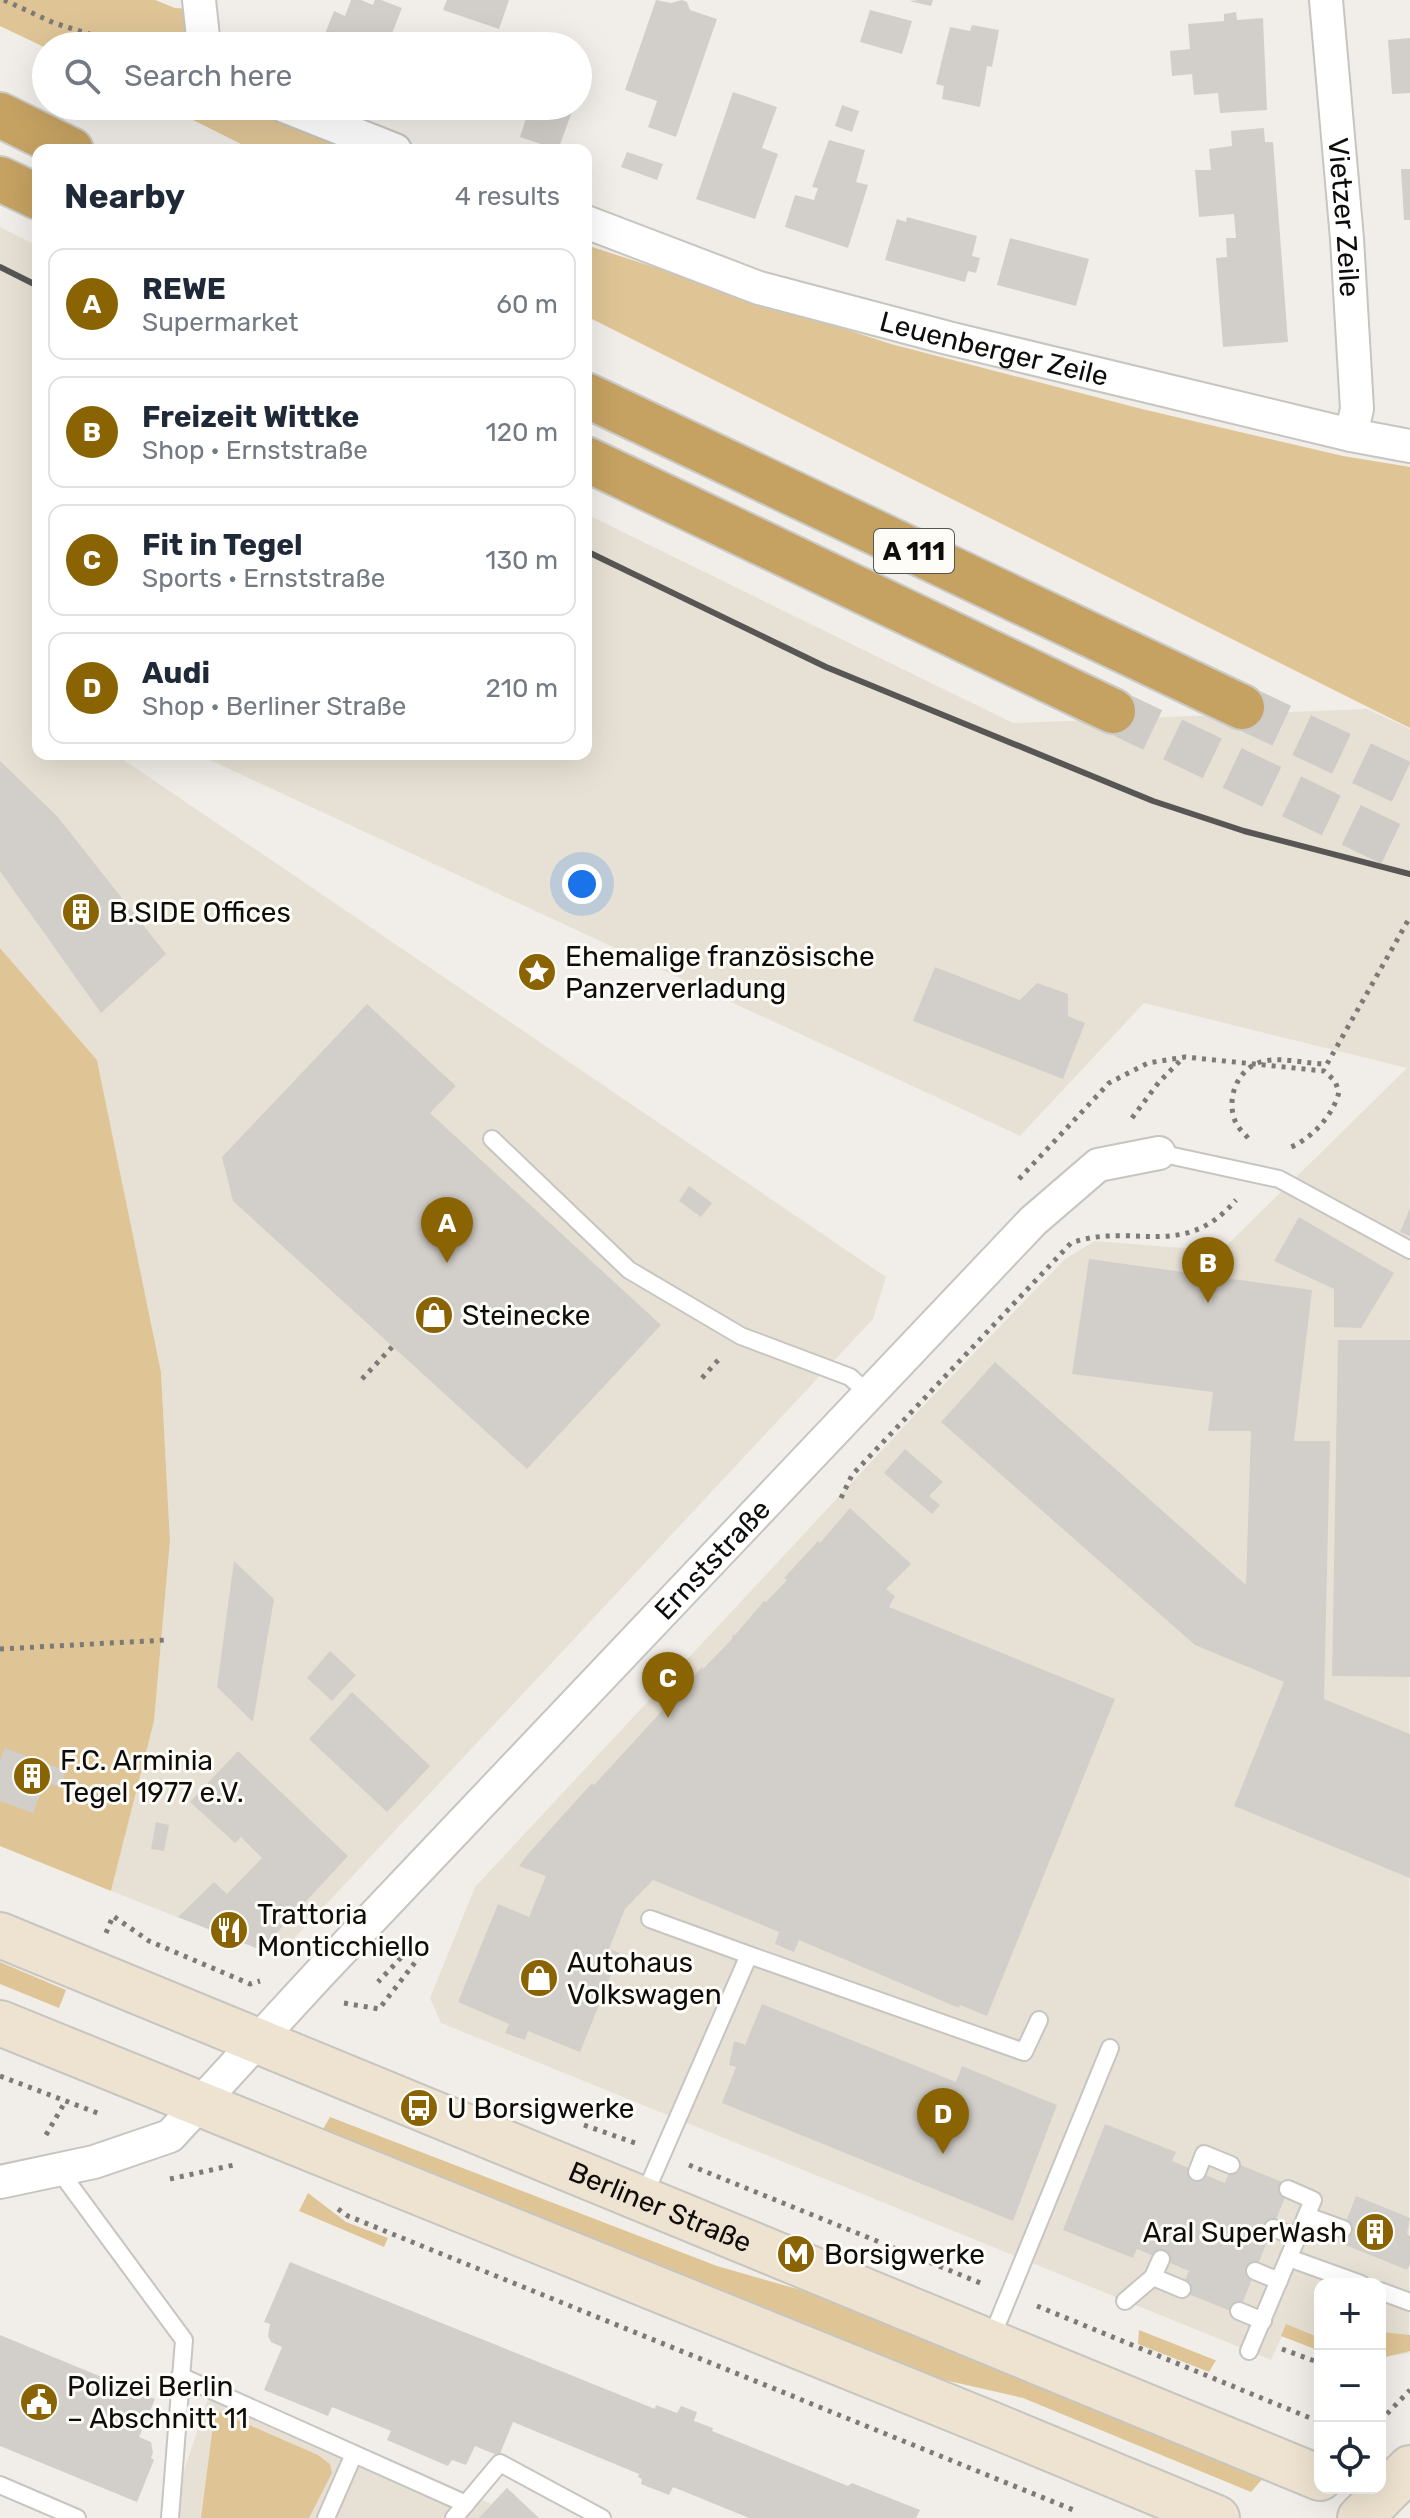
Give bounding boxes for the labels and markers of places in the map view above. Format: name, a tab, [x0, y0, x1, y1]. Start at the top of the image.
building icon: B.SIDE Offices	[60, 891, 102, 933]
place label: B.SIDE Offices	[109, 896, 291, 929]
place label: Ehemalige französische Panzerverladung	[565, 940, 875, 1005]
place icon: Ehemalige französische Panzerverladung	[516, 951, 558, 993]
pin: A	[421, 1197, 473, 1263]
pin: B	[1182, 1237, 1234, 1303]
shop icon: Steinecke	[413, 1294, 455, 1336]
place label: Steinecke	[462, 1299, 590, 1332]
pin: C	[642, 1652, 694, 1718]
place label: F.C. Arminia Tegel 1977 e.V.	[60, 1744, 244, 1809]
building icon: F.C. Arminia Tegel 1977 e.V.	[11, 1755, 53, 1797]
place label: Trattoria Monticchiello	[257, 1898, 430, 1963]
restaurant icon: Trattoria Monticchiello	[208, 1909, 250, 1951]
place label: Autohaus Volkswagen	[567, 1946, 722, 2011]
shop icon: Autohaus Volkswagen	[518, 1957, 560, 1999]
bus stop icon: U Borsigwerke	[398, 2087, 440, 2129]
pin: D	[917, 2088, 969, 2154]
place label: U Borsigwerke	[447, 2092, 635, 2125]
building icon: Aral SuperWash	[1354, 2211, 1396, 2253]
place label: Aral SuperWash	[1143, 2216, 1347, 2249]
metro station icon: Borsigwerke	[775, 2233, 817, 2275]
place label: Borsigwerke	[824, 2238, 985, 2271]
place label: Polizei Berlin – Abschnitt 11	[67, 2370, 248, 2435]
public building icon: Polizei Berlin – Abschnitt 11	[18, 2381, 60, 2423]

